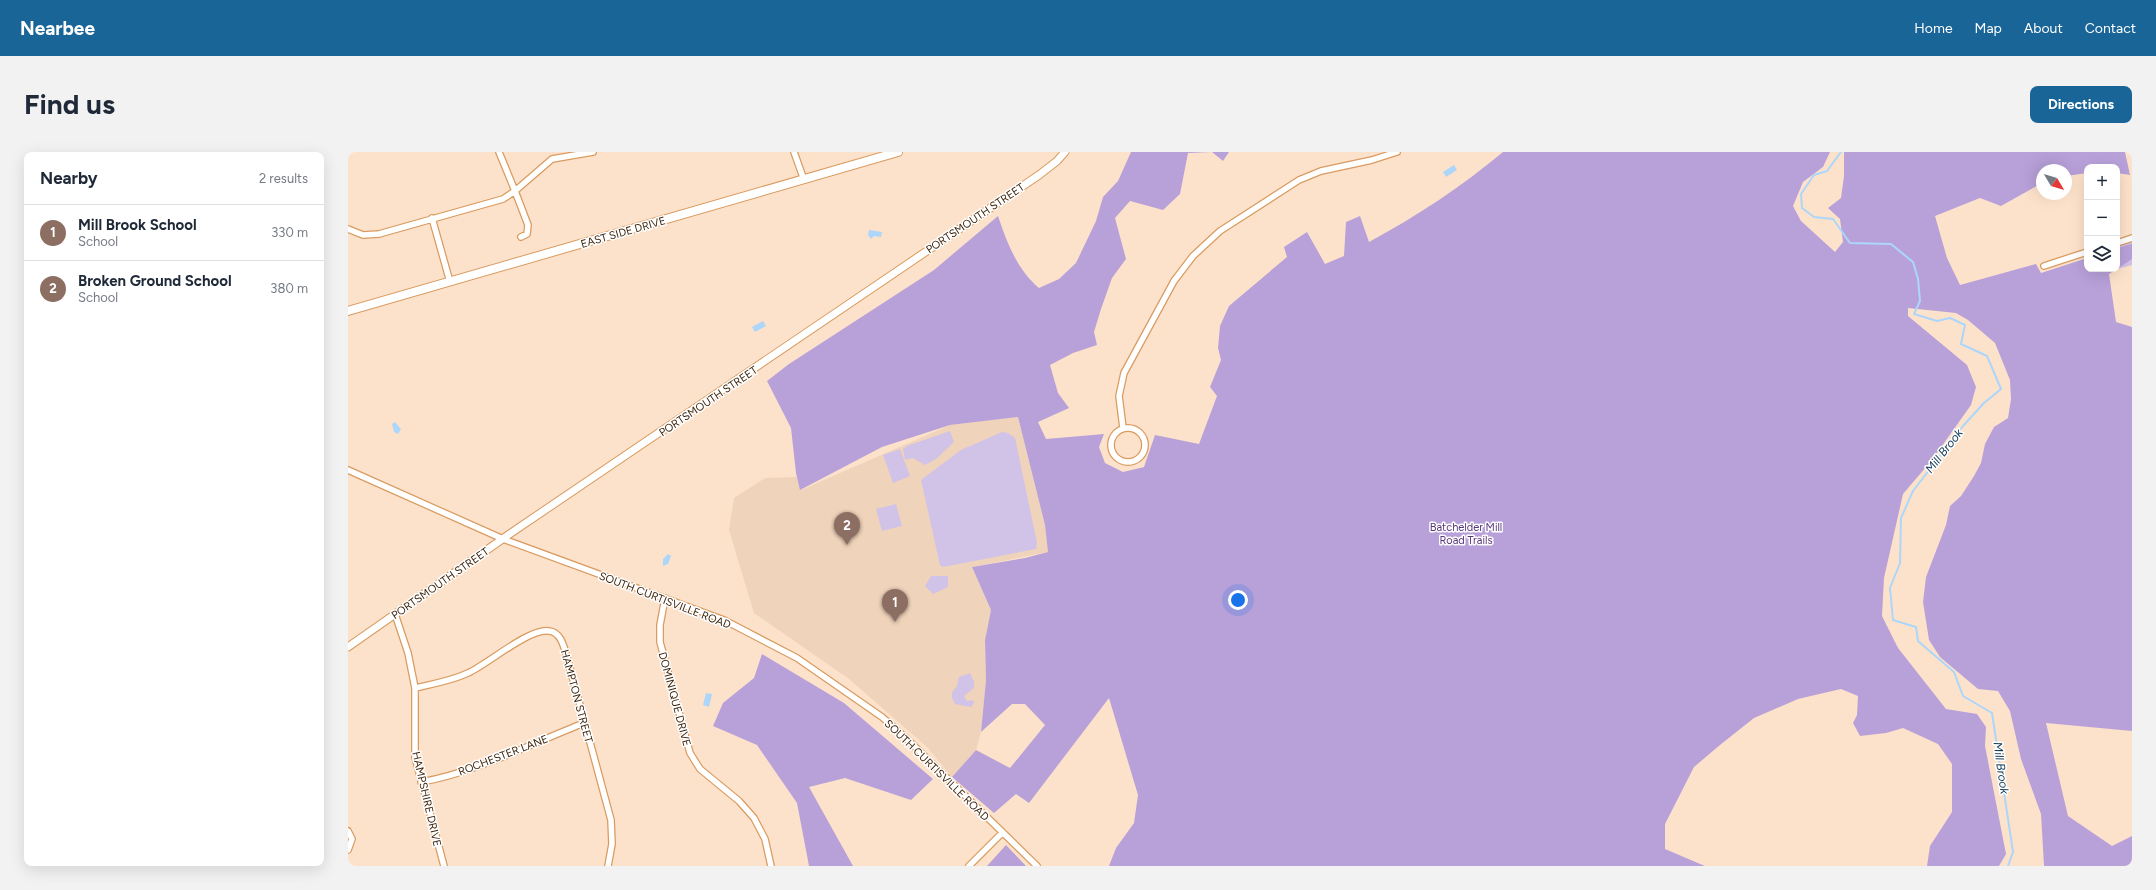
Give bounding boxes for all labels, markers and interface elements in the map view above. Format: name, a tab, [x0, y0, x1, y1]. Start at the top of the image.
text: Nearbee	[20, 17, 95, 40]
text: Home	[1914, 20, 1953, 37]
text: Map	[1975, 20, 2002, 37]
text: About	[2024, 20, 2063, 37]
text: Contact	[2085, 20, 2136, 37]
button: Directions	[2030, 86, 2132, 123]
text: Find us	[24, 87, 115, 121]
north arrow	[2036, 164, 2072, 200]
map controls	[2084, 164, 2120, 272]
button: +	[2084, 164, 2120, 200]
text: Nearby	[40, 168, 98, 188]
text: 2 results	[259, 171, 308, 186]
street label: PORTSMOUTH STREET	[924, 181, 1027, 256]
button: −	[2084, 200, 2120, 236]
street label: EAST SIDE DRIVE	[579, 214, 667, 251]
text: Mill Brook School	[78, 216, 197, 234]
text: 1	[50, 225, 56, 240]
text: 330 m	[271, 225, 308, 240]
text: School	[78, 234, 118, 249]
button: layers	[2084, 236, 2120, 272]
text: Broken Ground School	[78, 272, 232, 290]
text: 2	[49, 281, 57, 296]
text: 380 m	[270, 281, 308, 296]
text: School	[78, 290, 118, 305]
street label: PORTSMOUTH STREET	[657, 364, 760, 439]
water label: Mill Brook	[1922, 425, 1966, 476]
pin: 2	[834, 512, 860, 545]
park label: Batchelder Mill Road Trails	[1430, 521, 1502, 547]
street label: PORTSMOUTH STREET	[389, 545, 492, 622]
street label: SOUTH CURTISVILLE ROAD	[597, 569, 733, 632]
pin: 1	[882, 589, 908, 622]
your location	[1228, 590, 1248, 610]
street label: HAMPTON STREET	[558, 648, 595, 744]
street label: DOMINIQUE DRIVE	[656, 651, 693, 748]
street label: SOUTH CURTISVILLE ROAD	[882, 717, 992, 824]
street label: ROCHESTER LANE	[456, 732, 550, 779]
water label: Mill Brook	[1990, 741, 2012, 796]
street label: HAMPSHIRE DRIVE	[409, 750, 444, 848]

